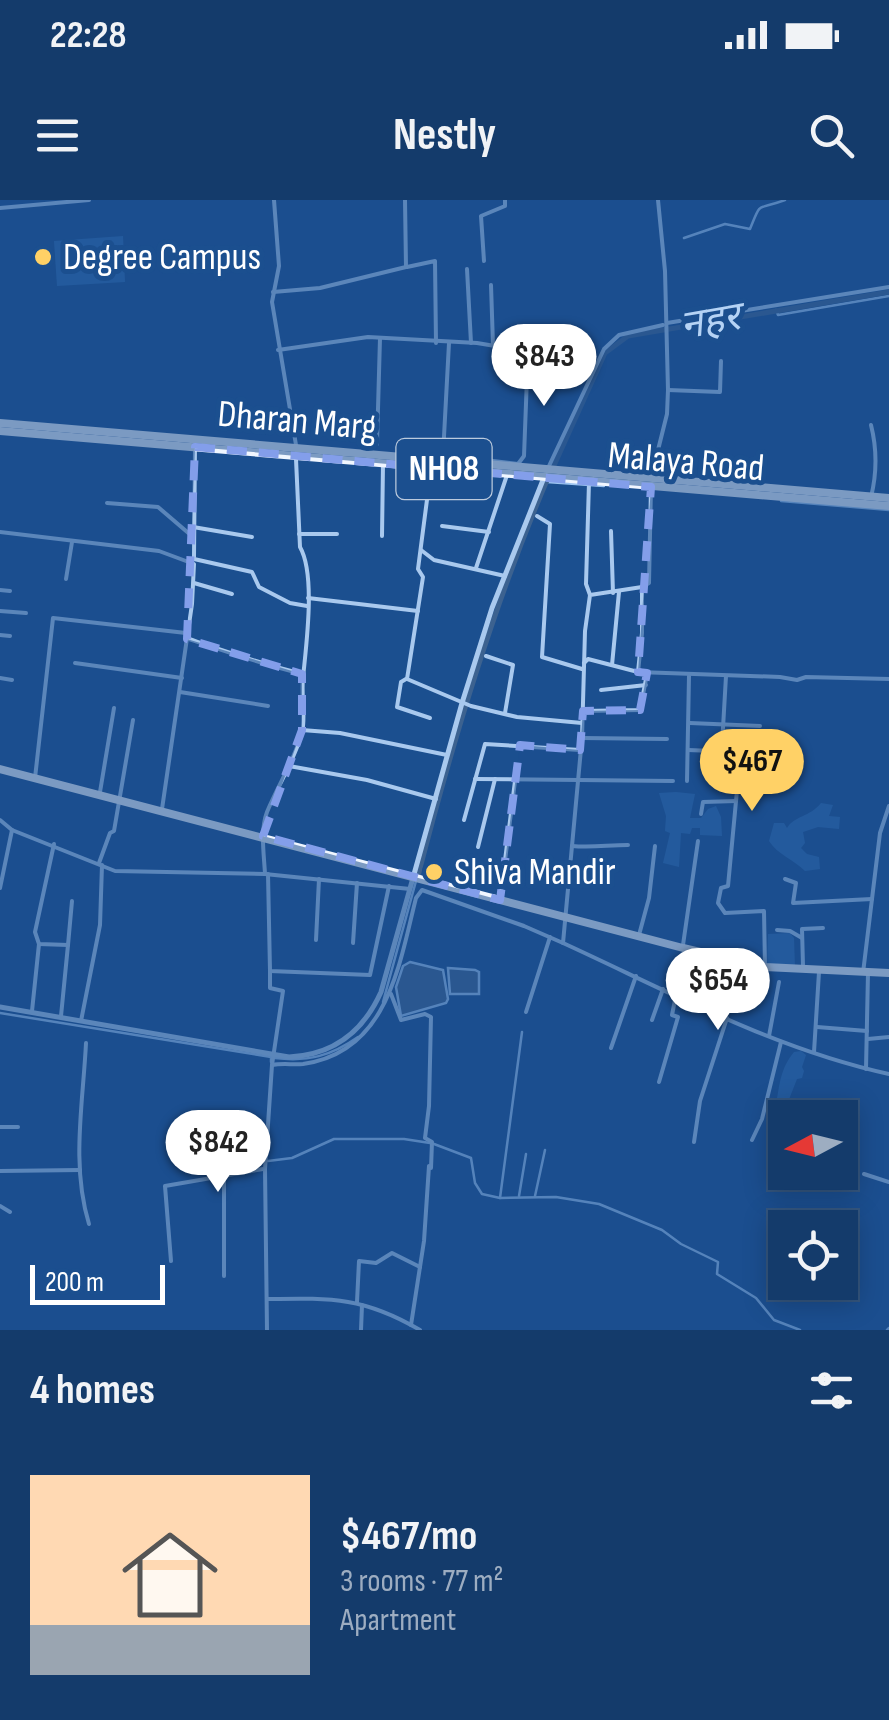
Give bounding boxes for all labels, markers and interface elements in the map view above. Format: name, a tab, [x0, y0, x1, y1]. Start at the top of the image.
text: 22:28	[50, 13, 126, 58]
icon: menu	[30, 108, 85, 163]
text: Nestly	[393, 108, 496, 163]
icon: search	[804, 108, 859, 163]
place label: Degree Campus	[63, 235, 261, 280]
marker: Degree Campus	[32, 246, 54, 268]
water label: नहर	[676, 292, 751, 351]
pin: $843	[485, 324, 603, 409]
text: $843	[513, 337, 575, 376]
street label: Dharan Marg	[216, 392, 378, 450]
street label: Malaya Road	[606, 433, 766, 491]
road number: NH08	[396, 439, 492, 499]
pin: $467	[693, 729, 811, 814]
text: $467	[722, 742, 782, 781]
place label: Shiva Mandir	[454, 850, 616, 895]
marker: Shiva Mandir	[423, 861, 445, 883]
pin: $654	[659, 948, 777, 1033]
text: $654	[688, 961, 748, 1000]
north arrow	[768, 1100, 858, 1190]
map controls	[768, 1100, 858, 1300]
pin: $842	[159, 1110, 277, 1195]
text: $842	[188, 1123, 248, 1162]
button: locate	[768, 1210, 858, 1300]
scale bar	[30, 1260, 165, 1304]
text: 200 m	[45, 1266, 104, 1299]
icon: filters	[804, 1363, 859, 1418]
text: 4 homes	[30, 1365, 155, 1416]
text: $467/mo	[340, 1511, 477, 1562]
icon: home	[110, 1515, 230, 1635]
text: 3 rooms · 77 m²	[340, 1562, 504, 1601]
text: Apartment	[340, 1601, 456, 1640]

